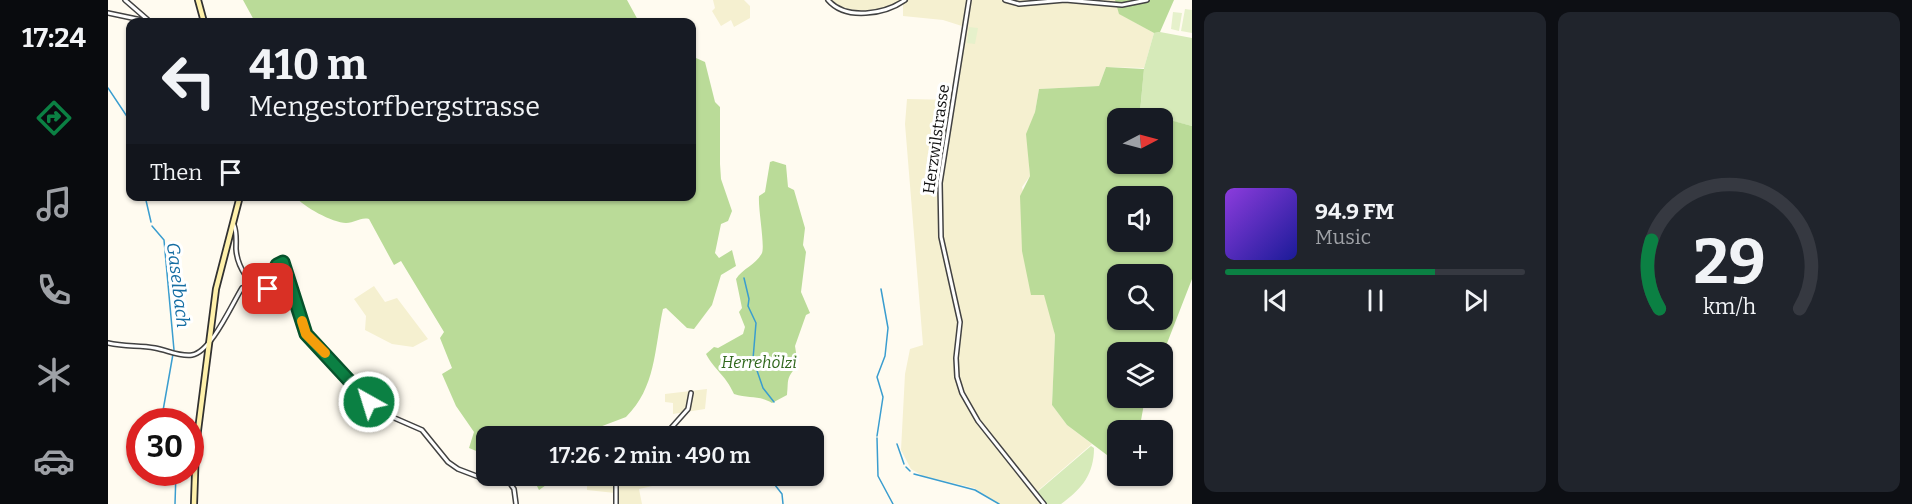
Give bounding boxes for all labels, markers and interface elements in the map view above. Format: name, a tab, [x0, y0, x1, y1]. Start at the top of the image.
text: 17:24	[22, 22, 86, 54]
text: 410 m	[249, 40, 367, 90]
icon: left	[150, 42, 228, 120]
street label: Herzwilstrasse	[919, 83, 953, 195]
text: Mengestorfbergstrasse	[249, 91, 540, 123]
icon: directions	[33, 97, 75, 139]
north arrow	[1107, 108, 1173, 174]
map controls	[1107, 108, 1173, 486]
icon: arrive	[214, 156, 247, 189]
text: Then	[150, 159, 202, 186]
icon: music	[33, 183, 75, 225]
button: sound	[1107, 186, 1173, 252]
text: 94.9 FM	[1315, 198, 1394, 225]
text: Music	[1315, 225, 1371, 249]
text: 29	[1693, 225, 1765, 300]
water label: Gaselbach	[162, 241, 194, 329]
pin	[242, 263, 293, 314]
button: search	[1107, 264, 1173, 330]
icon: phone	[33, 269, 75, 311]
icon: arrive	[251, 272, 284, 305]
icon: previous	[1259, 284, 1292, 317]
icon: pause	[1359, 284, 1392, 317]
icon: next	[1459, 284, 1492, 317]
text: km/h	[1702, 294, 1756, 320]
button: layers	[1107, 342, 1173, 408]
park label: Herrehölzi	[721, 353, 797, 372]
icon: climate	[33, 354, 75, 396]
position arrow	[337, 370, 401, 434]
speed limit sign: 30	[126, 408, 204, 486]
button: +	[1107, 420, 1173, 486]
icon: car	[33, 440, 75, 482]
text: 17:26 · 2 min · 490 m	[550, 442, 750, 469]

